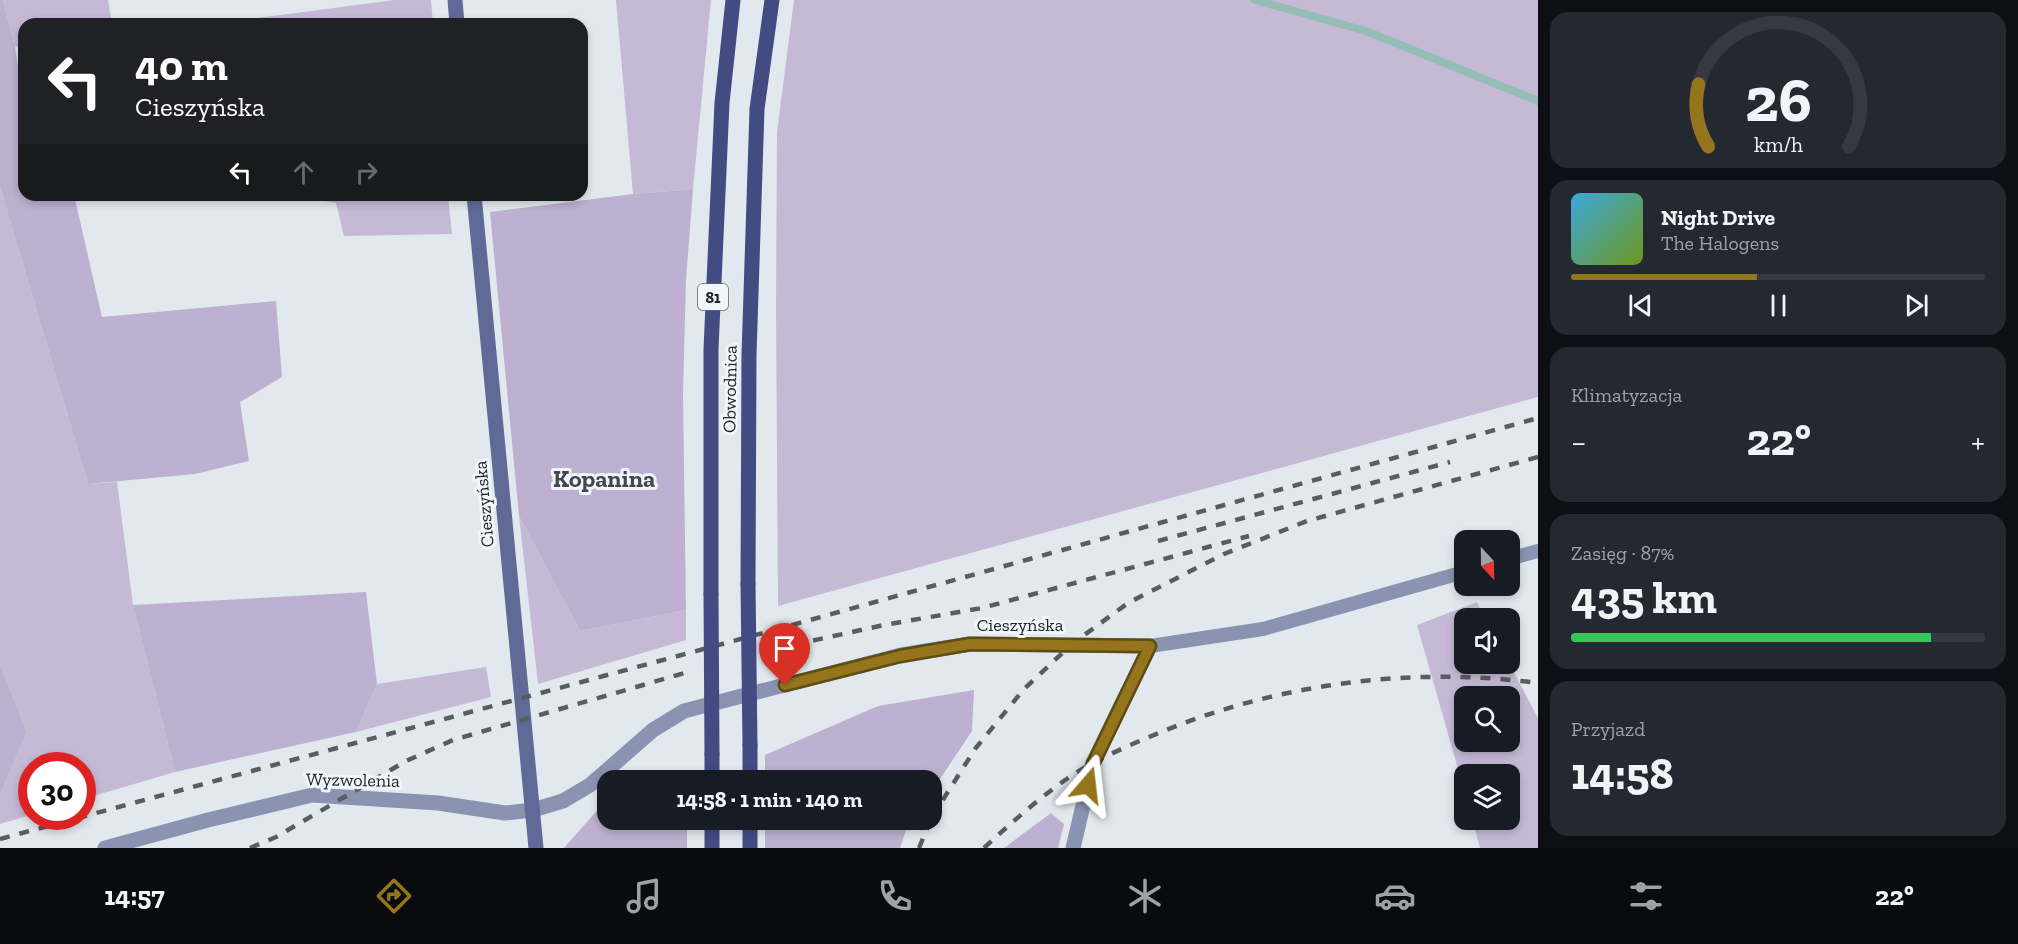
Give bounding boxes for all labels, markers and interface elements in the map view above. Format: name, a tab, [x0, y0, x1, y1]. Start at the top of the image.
text: 40 m	[135, 40, 228, 91]
icon: left	[36, 42, 114, 120]
text: 26	[1745, 62, 1811, 137]
text: Cieszyńska	[135, 91, 265, 123]
text: km/h	[1754, 132, 1802, 157]
icon: left	[224, 156, 257, 189]
icon: ahead	[287, 156, 320, 189]
icon: right	[350, 156, 383, 189]
text: Night Drive	[1661, 204, 1775, 231]
text: The Halogens	[1661, 231, 1779, 255]
road number: 81	[698, 284, 728, 310]
icon: previous	[1624, 289, 1657, 322]
icon: pause	[1762, 289, 1795, 322]
icon: next	[1900, 289, 1933, 322]
street label: Obwodnica	[718, 345, 742, 433]
text: Klimatyzacja	[1571, 383, 1682, 407]
text: 22°	[1746, 413, 1811, 467]
text: −	[1571, 422, 1586, 461]
text: +	[1971, 422, 1985, 461]
street label: Cieszyńska	[469, 460, 499, 548]
district label: Kopanina	[553, 464, 655, 493]
north arrow	[1454, 530, 1520, 596]
map controls	[1454, 530, 1520, 830]
text: Zasięg · 87%	[1571, 541, 1674, 565]
text: 435 km	[1571, 571, 1717, 625]
button: sound	[1454, 608, 1520, 674]
street label: Cieszyńska	[977, 614, 1064, 636]
pin	[759, 623, 810, 685]
icon: arrive	[768, 632, 801, 665]
button: search	[1454, 686, 1520, 752]
text: Przyjazd	[1571, 717, 1645, 741]
text: 14:58	[1571, 747, 1674, 801]
speed limit sign: 30	[18, 752, 96, 830]
position arrow	[1056, 753, 1120, 817]
button: layers	[1454, 764, 1520, 830]
street label: Wyzwolenia	[306, 768, 400, 792]
text: 14:58 · 1 min · 140 m	[676, 786, 863, 813]
icon: directions	[373, 875, 415, 917]
icon: music	[623, 875, 665, 917]
icon: phone	[874, 875, 916, 917]
icon: climate	[1124, 875, 1166, 917]
icon: car	[1374, 875, 1416, 917]
icon: filters	[1625, 875, 1667, 917]
text: 14:57	[104, 880, 165, 912]
text: 22°	[1875, 880, 1914, 912]

